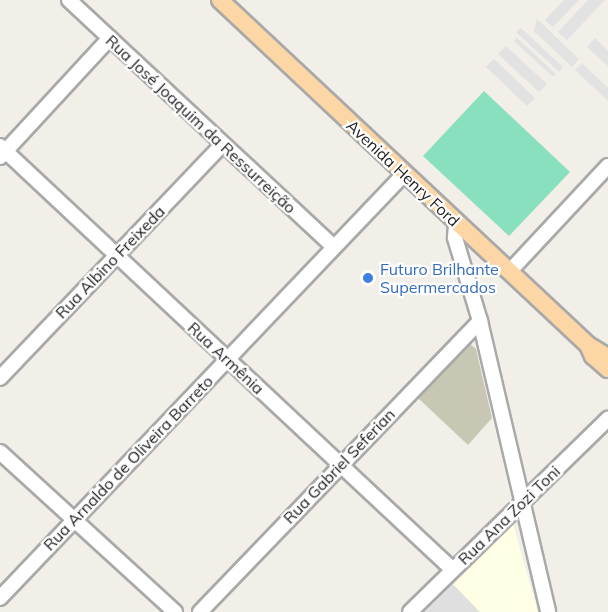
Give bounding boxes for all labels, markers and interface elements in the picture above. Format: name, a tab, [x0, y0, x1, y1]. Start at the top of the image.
street label: Rua José Joaquim da Ressurreição	[102, 31, 300, 217]
street label: Avenida Henry Ford	[343, 116, 463, 230]
street label: Rua Albino Freixeda	[51, 202, 169, 322]
place label: Futuro Brilhante Supermercados	[380, 259, 499, 297]
marker: Futuro Brilhante Supermercados	[361, 271, 375, 285]
street label: Rua Armênia	[184, 318, 268, 398]
street label: Rua Arnaldo de Oliveira Barreto	[39, 372, 217, 554]
street label: Rua Gabriel Seferian	[279, 405, 399, 527]
street label: Rua Ana Zozi Toni	[454, 461, 564, 569]

